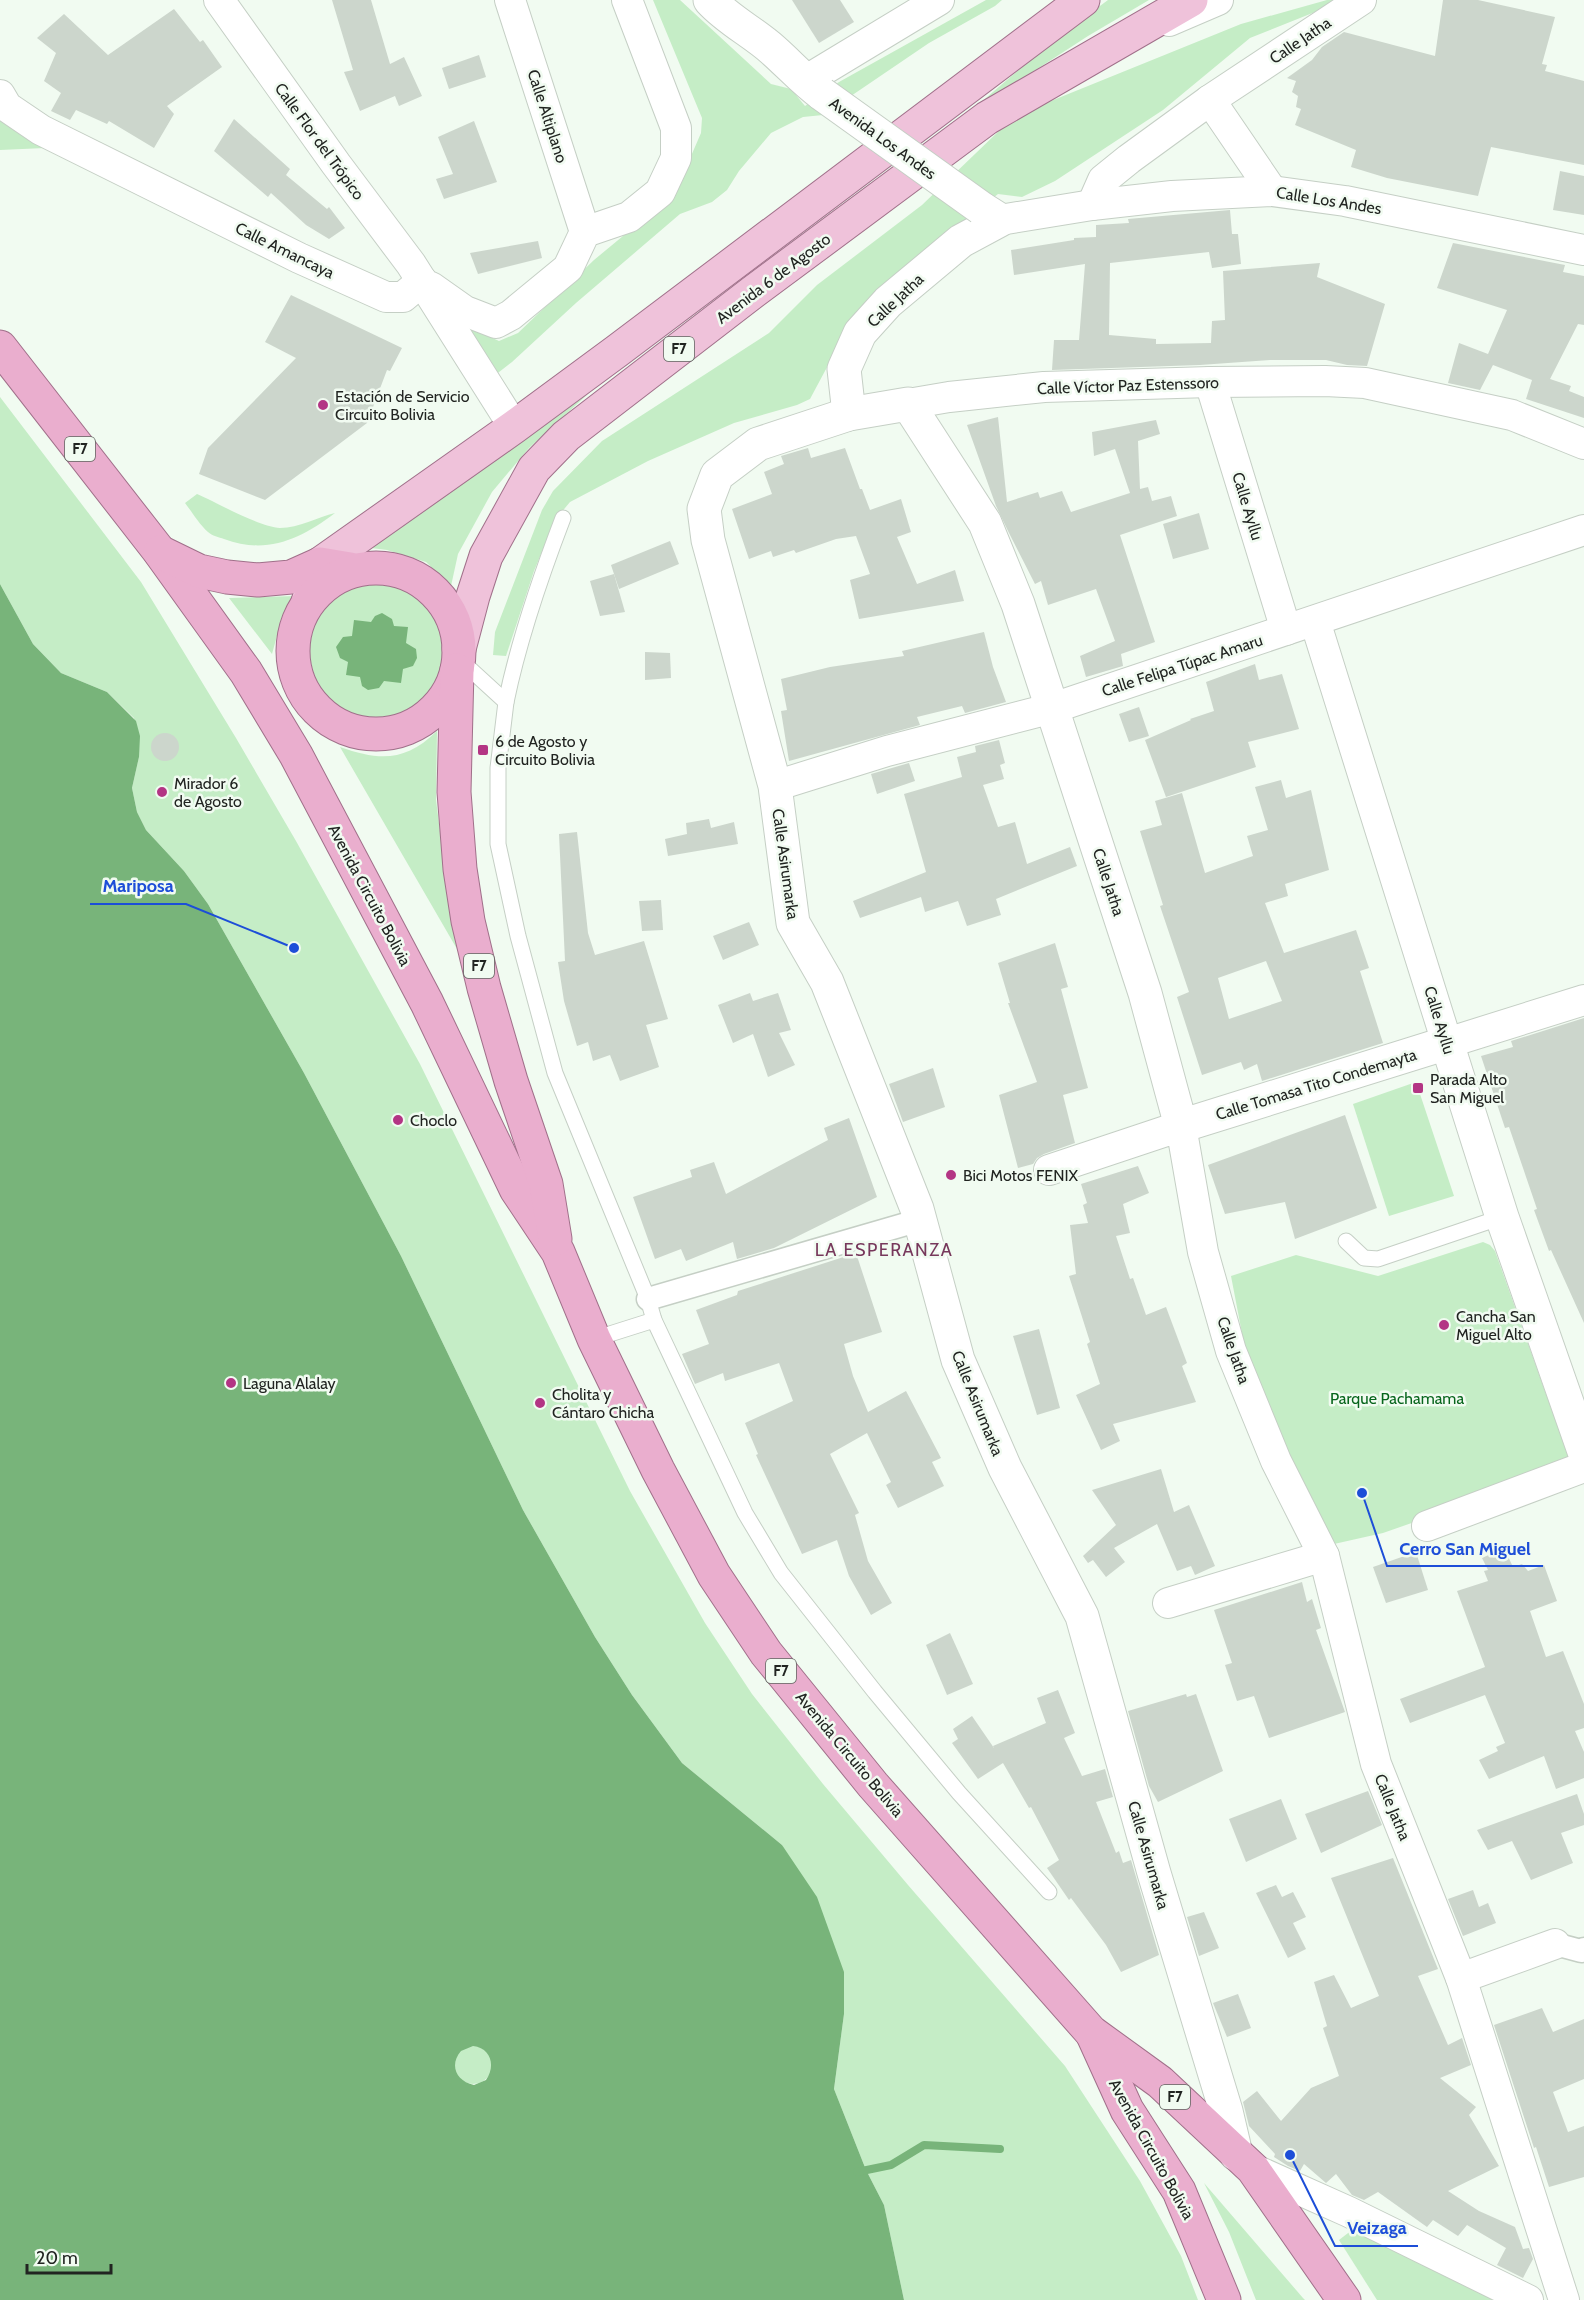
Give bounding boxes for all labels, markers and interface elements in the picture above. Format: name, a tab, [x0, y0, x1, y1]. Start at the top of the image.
street label: Calle Jatha	[1266, 13, 1335, 68]
street label: Calle Altiplano	[523, 67, 572, 165]
street label: Calle Flor del Trópico	[271, 79, 368, 204]
street label: Avenida Los Andes	[826, 93, 940, 184]
street label: Calle Los Andes	[1275, 183, 1383, 218]
street label: Calle Amancaya	[232, 218, 338, 283]
street label: Avenida 6 de Agosto	[712, 229, 834, 328]
street label: Calle Jatha	[863, 269, 928, 331]
road number: F7	[664, 337, 694, 361]
street label: Calle Víctor Paz Estenssoro	[1037, 373, 1219, 398]
place label: Estación de Servicio Circuito Bolivia	[335, 387, 470, 424]
marker: Estación de Servicio Circuito Bolivia	[316, 398, 330, 412]
road number: F7	[65, 437, 95, 461]
street label: Calle Ayllu	[1228, 470, 1267, 542]
street label: Calle Felipa Túpac Amaru	[1099, 630, 1265, 700]
place label: 6 de Agosto y Circuito Bolivia	[495, 732, 595, 769]
marker: 6 de Agosto y Circuito Bolivia	[476, 743, 490, 757]
place label: Mirador 6 de Agosto	[174, 774, 242, 811]
marker: Mirador 6 de Agosto	[155, 785, 169, 799]
street label: Calle Asirumarka	[768, 807, 803, 921]
street label: Avenida Circuito Bolivia	[324, 821, 415, 970]
street label: Calle Jatha	[1089, 846, 1128, 919]
callout: Mariposa	[90, 868, 186, 904]
text: Mariposa	[102, 875, 174, 897]
road number: F7	[464, 954, 494, 978]
street label: Calle Ayllu	[1420, 984, 1459, 1056]
street label: Calle Tomasa Tito Condemayta	[1213, 1045, 1419, 1124]
place label: Parada Alto San Miguel	[1430, 1070, 1507, 1107]
marker: Parada Alto San Miguel	[1411, 1081, 1425, 1095]
place label: Choclo	[410, 1111, 457, 1130]
marker: Choclo	[391, 1113, 405, 1127]
place label: Bici Motos FENIX	[963, 1166, 1079, 1185]
marker: Bici Motos FENIX	[944, 1168, 958, 1182]
district label: LA ESPERANZA	[815, 1239, 953, 1261]
place label: Cancha San Miguel Alto	[1456, 1307, 1536, 1344]
street label: Calle Jatha	[1213, 1314, 1254, 1387]
marker: Cancha San Miguel Alto	[1437, 1318, 1451, 1332]
street label: Calle Asirumarka	[948, 1348, 1007, 1459]
place label: Laguna Alalay	[243, 1374, 336, 1393]
marker: Laguna Alalay	[224, 1376, 238, 1390]
place label: Cholita y Cántaro Chicha	[552, 1385, 655, 1422]
park label: Parque Pachamama	[1330, 1389, 1464, 1408]
marker: Cholita y Cántaro Chicha	[533, 1396, 547, 1410]
callout: Cerro San Miguel	[1387, 1530, 1543, 1566]
text: Cerro San Miguel	[1399, 1538, 1531, 1560]
road number: F7	[766, 1659, 796, 1683]
street label: Avenida Circuito Bolivia	[792, 1688, 908, 1821]
street label: Calle Jatha	[1371, 1771, 1415, 1843]
street label: Calle Asirumarka	[1124, 1799, 1173, 1912]
street label: Avenida Circuito Bolivia	[1105, 2076, 1198, 2223]
road number: F7	[1160, 2085, 1190, 2109]
callout: Veizaga	[1335, 2210, 1418, 2246]
text: Veizaga	[1347, 2217, 1407, 2239]
scale bar	[27, 2237, 111, 2275]
text: 20 m	[36, 2247, 78, 2269]

